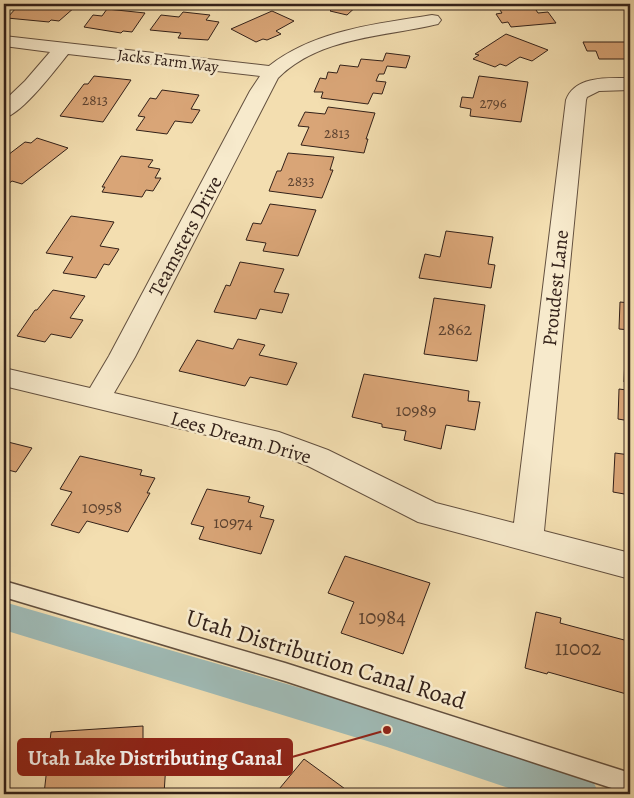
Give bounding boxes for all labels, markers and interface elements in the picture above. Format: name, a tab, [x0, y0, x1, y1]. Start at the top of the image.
street label: Jacks Farm Way	[116, 44, 221, 78]
house number: 2813	[82, 90, 108, 110]
house number: 2796	[479, 93, 507, 113]
house number: 2813	[324, 123, 350, 143]
street label: Teamsters Drive	[142, 171, 229, 301]
house number: 2833	[288, 171, 314, 191]
street label: Proudest Lane	[536, 229, 575, 348]
house number: 2862	[438, 317, 473, 341]
house number: 10989	[396, 398, 436, 422]
street label: Lees Dream Drive	[167, 404, 314, 470]
house number: 10958	[82, 495, 122, 519]
house number: 10974	[213, 510, 253, 534]
street label: Utah Distribution Canal Road	[182, 601, 470, 717]
house number: 10984	[358, 603, 406, 631]
house number: 11002	[555, 634, 601, 662]
callout: Utah Lake Distributing Canal	[18, 739, 292, 775]
text: Utah Lake Distributing Canal	[28, 744, 283, 772]

